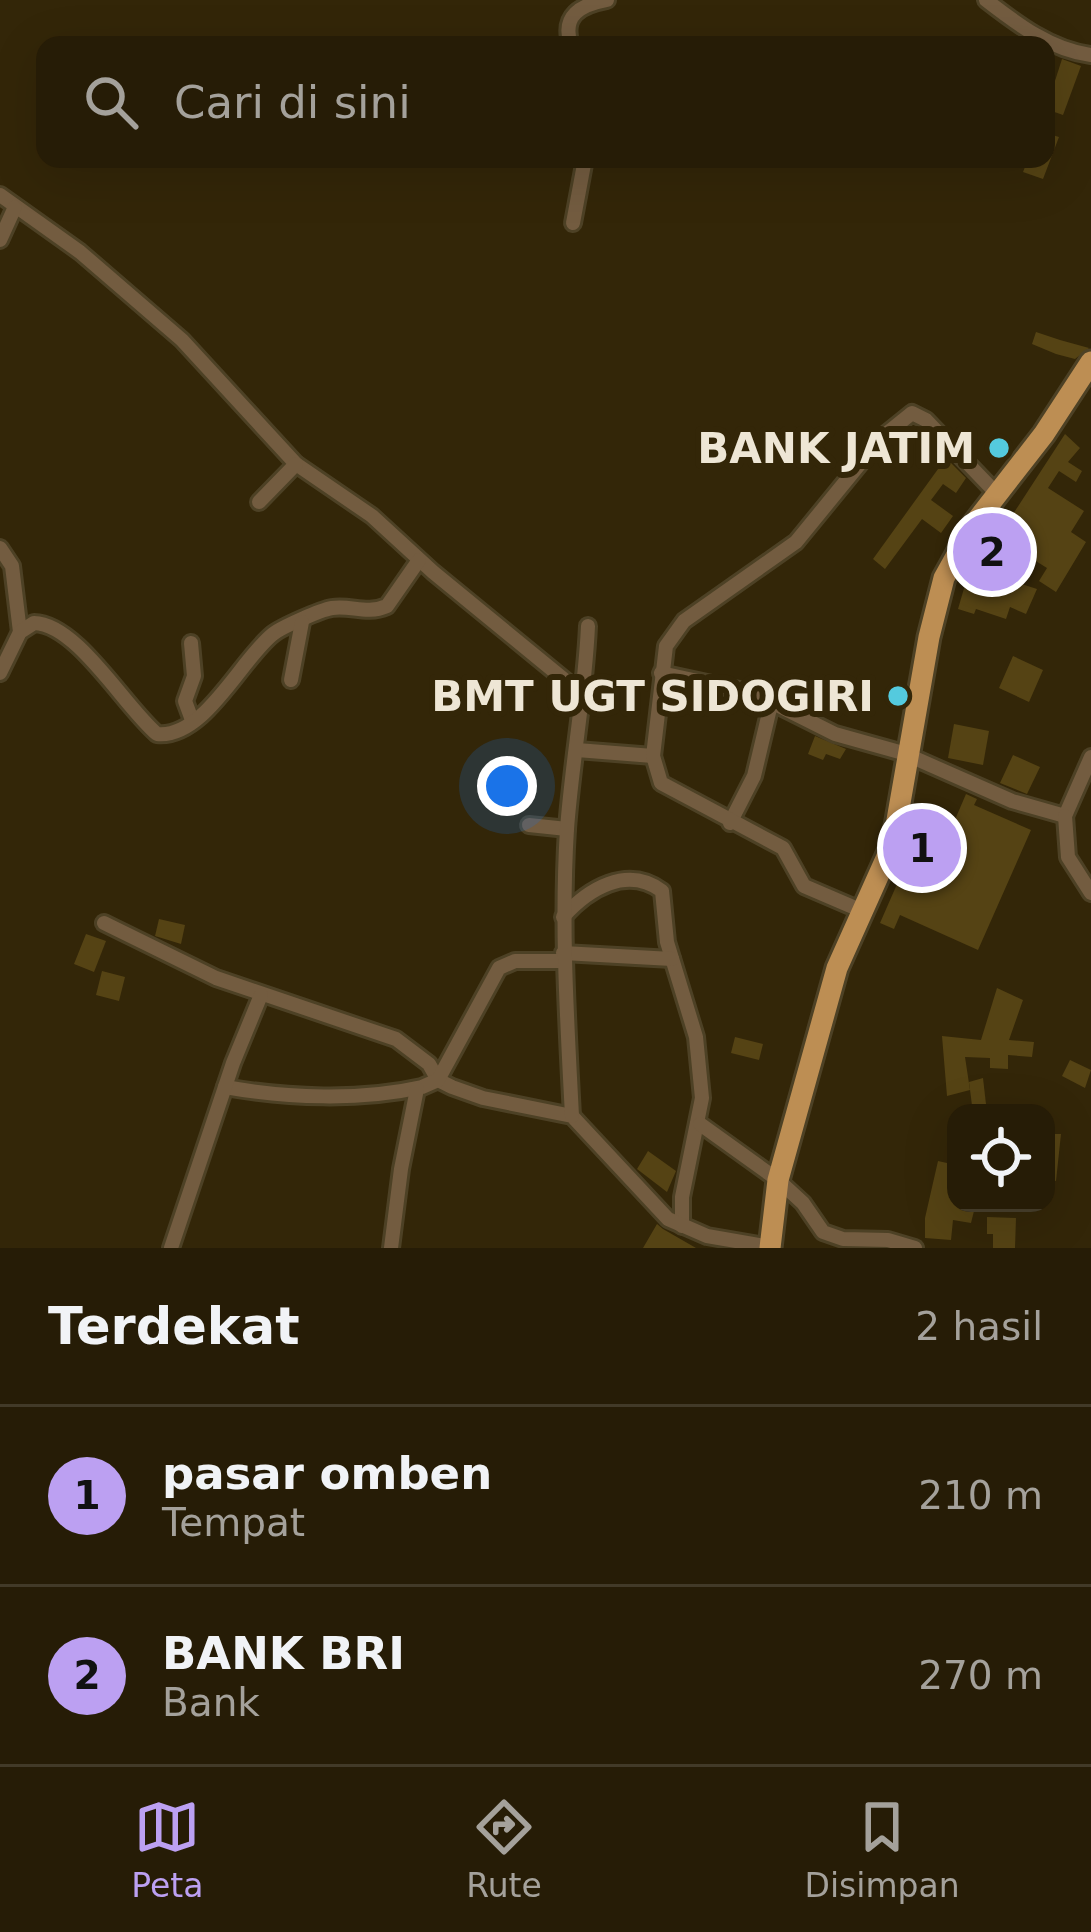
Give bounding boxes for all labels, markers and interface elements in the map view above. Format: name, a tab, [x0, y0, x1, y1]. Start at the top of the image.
search box	[36, 36, 1055, 168]
icon: search	[78, 69, 144, 135]
text: Cari di sini	[174, 76, 411, 129]
place label: BANK JATIM	[697, 424, 975, 473]
marker: BANK JATIM	[986, 435, 1012, 461]
pin: 2	[953, 507, 1031, 597]
place label: BMT UGT SIDOGIRI	[431, 672, 874, 721]
marker: BMT UGT SIDOGIRI	[885, 683, 911, 709]
your location	[477, 756, 537, 816]
pin: 1	[883, 803, 961, 893]
map controls	[947, 1104, 1055, 1212]
button: locate	[947, 1104, 1055, 1212]
text: Terdekat	[48, 1297, 300, 1356]
text: 2 hasil	[915, 1304, 1043, 1349]
text: pasar omben	[162, 1447, 492, 1500]
text: 1	[73, 1473, 101, 1518]
text: 210 m	[918, 1473, 1043, 1518]
text: Tempat	[162, 1500, 305, 1545]
text: BANK BRI	[162, 1627, 405, 1680]
text: 2	[73, 1653, 101, 1698]
text: 270 m	[918, 1653, 1043, 1698]
text: Bank	[162, 1680, 260, 1725]
tab: Peta	[131, 1794, 204, 1905]
tab: Rute	[466, 1794, 542, 1905]
tab: Disimpan	[804, 1794, 960, 1905]

